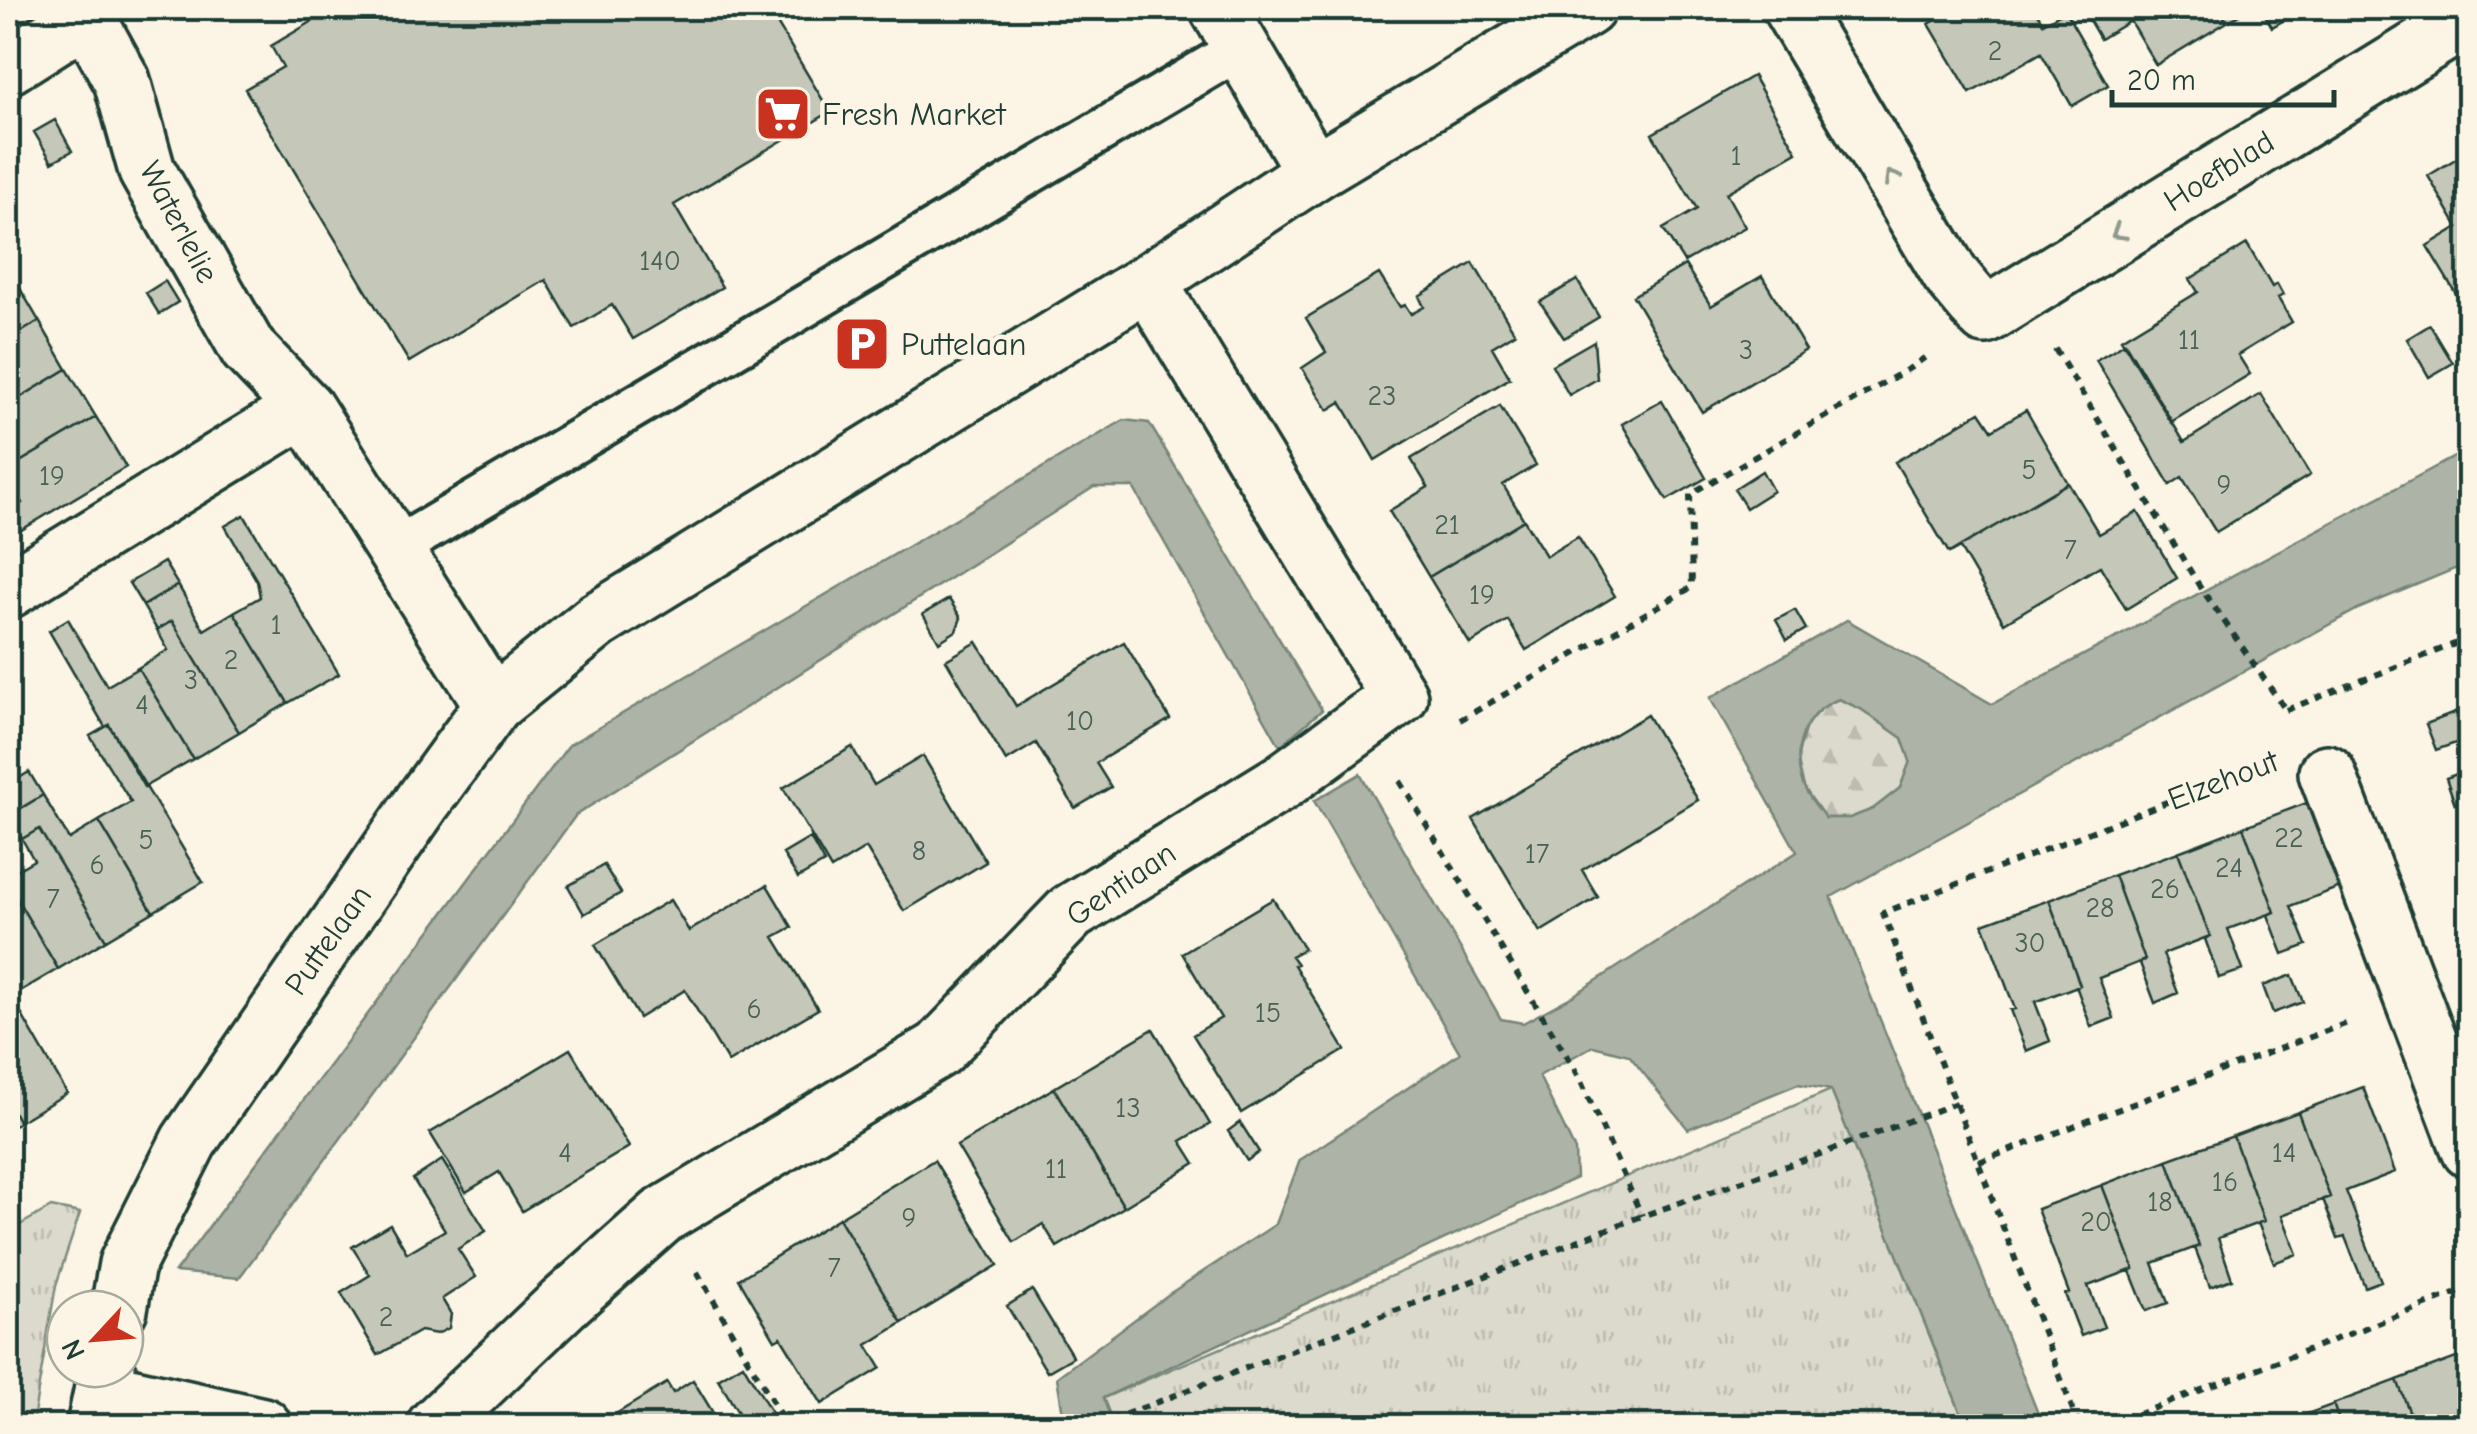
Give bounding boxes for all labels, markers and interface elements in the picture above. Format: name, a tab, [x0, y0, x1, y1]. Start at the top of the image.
house number: 2	[1988, 35, 2002, 67]
scale bar	[2112, 45, 2334, 107]
text: 20 m	[2127, 63, 2196, 98]
supermarket icon: Fresh Market	[753, 84, 813, 144]
place label: Fresh Market	[822, 96, 1007, 133]
street label: Hoefblad	[2157, 123, 2281, 219]
house number: 1	[1730, 140, 1742, 172]
street label: Waterlelie	[132, 155, 226, 289]
one-way arrow	[1885, 169, 1904, 187]
one-way arrow	[2111, 221, 2129, 240]
house number: 140	[639, 245, 681, 277]
parking icon: Puttelaan	[832, 314, 892, 374]
house number: 11	[2178, 324, 2200, 356]
place label: Puttelaan	[901, 326, 1026, 363]
house number: 3	[1739, 334, 1753, 366]
house number: 23	[1368, 380, 1396, 412]
house number: 5	[2021, 454, 2037, 486]
house number: 19	[39, 460, 65, 492]
house number: 9	[2217, 469, 2231, 501]
house number: 21	[1434, 509, 1460, 541]
house number: 7	[2063, 534, 2077, 566]
house number: 19	[1469, 579, 1495, 611]
house number: 1	[270, 609, 282, 641]
house number: 2	[224, 644, 238, 676]
house number: 3	[184, 664, 198, 696]
house number: 4	[135, 689, 149, 721]
house number: 10	[1066, 705, 1094, 737]
street label: Elzehout	[2163, 742, 2284, 818]
house number: 22	[2274, 822, 2304, 854]
house number: 5	[138, 824, 154, 856]
street label: Gentiaan	[1059, 834, 1183, 934]
house number: 8	[912, 835, 926, 867]
house number: 17	[1525, 838, 1549, 870]
house number: 6	[89, 849, 105, 881]
house number: 24	[2215, 852, 2243, 884]
house number: 26	[2150, 873, 2180, 905]
street label: Puttelaan	[277, 878, 379, 1002]
house number: 7	[46, 883, 60, 915]
house number: 28	[2085, 892, 2115, 924]
house number: 30	[2014, 927, 2046, 959]
house number: 6	[746, 993, 762, 1025]
house number: 15	[1255, 997, 1281, 1029]
house number: 13	[1115, 1092, 1141, 1124]
house number: 4	[558, 1137, 572, 1169]
house number: 14	[2272, 1137, 2296, 1169]
house number: 11	[1045, 1153, 1067, 1185]
house number: 16	[2212, 1166, 2238, 1198]
house number: 18	[2147, 1186, 2173, 1218]
house number: 9	[902, 1202, 916, 1234]
house number: 20	[2080, 1206, 2112, 1238]
house number: 7	[827, 1252, 841, 1284]
north arrow	[45, 1289, 145, 1389]
house number: 2	[379, 1301, 393, 1333]
text: N	[55, 1334, 92, 1365]

